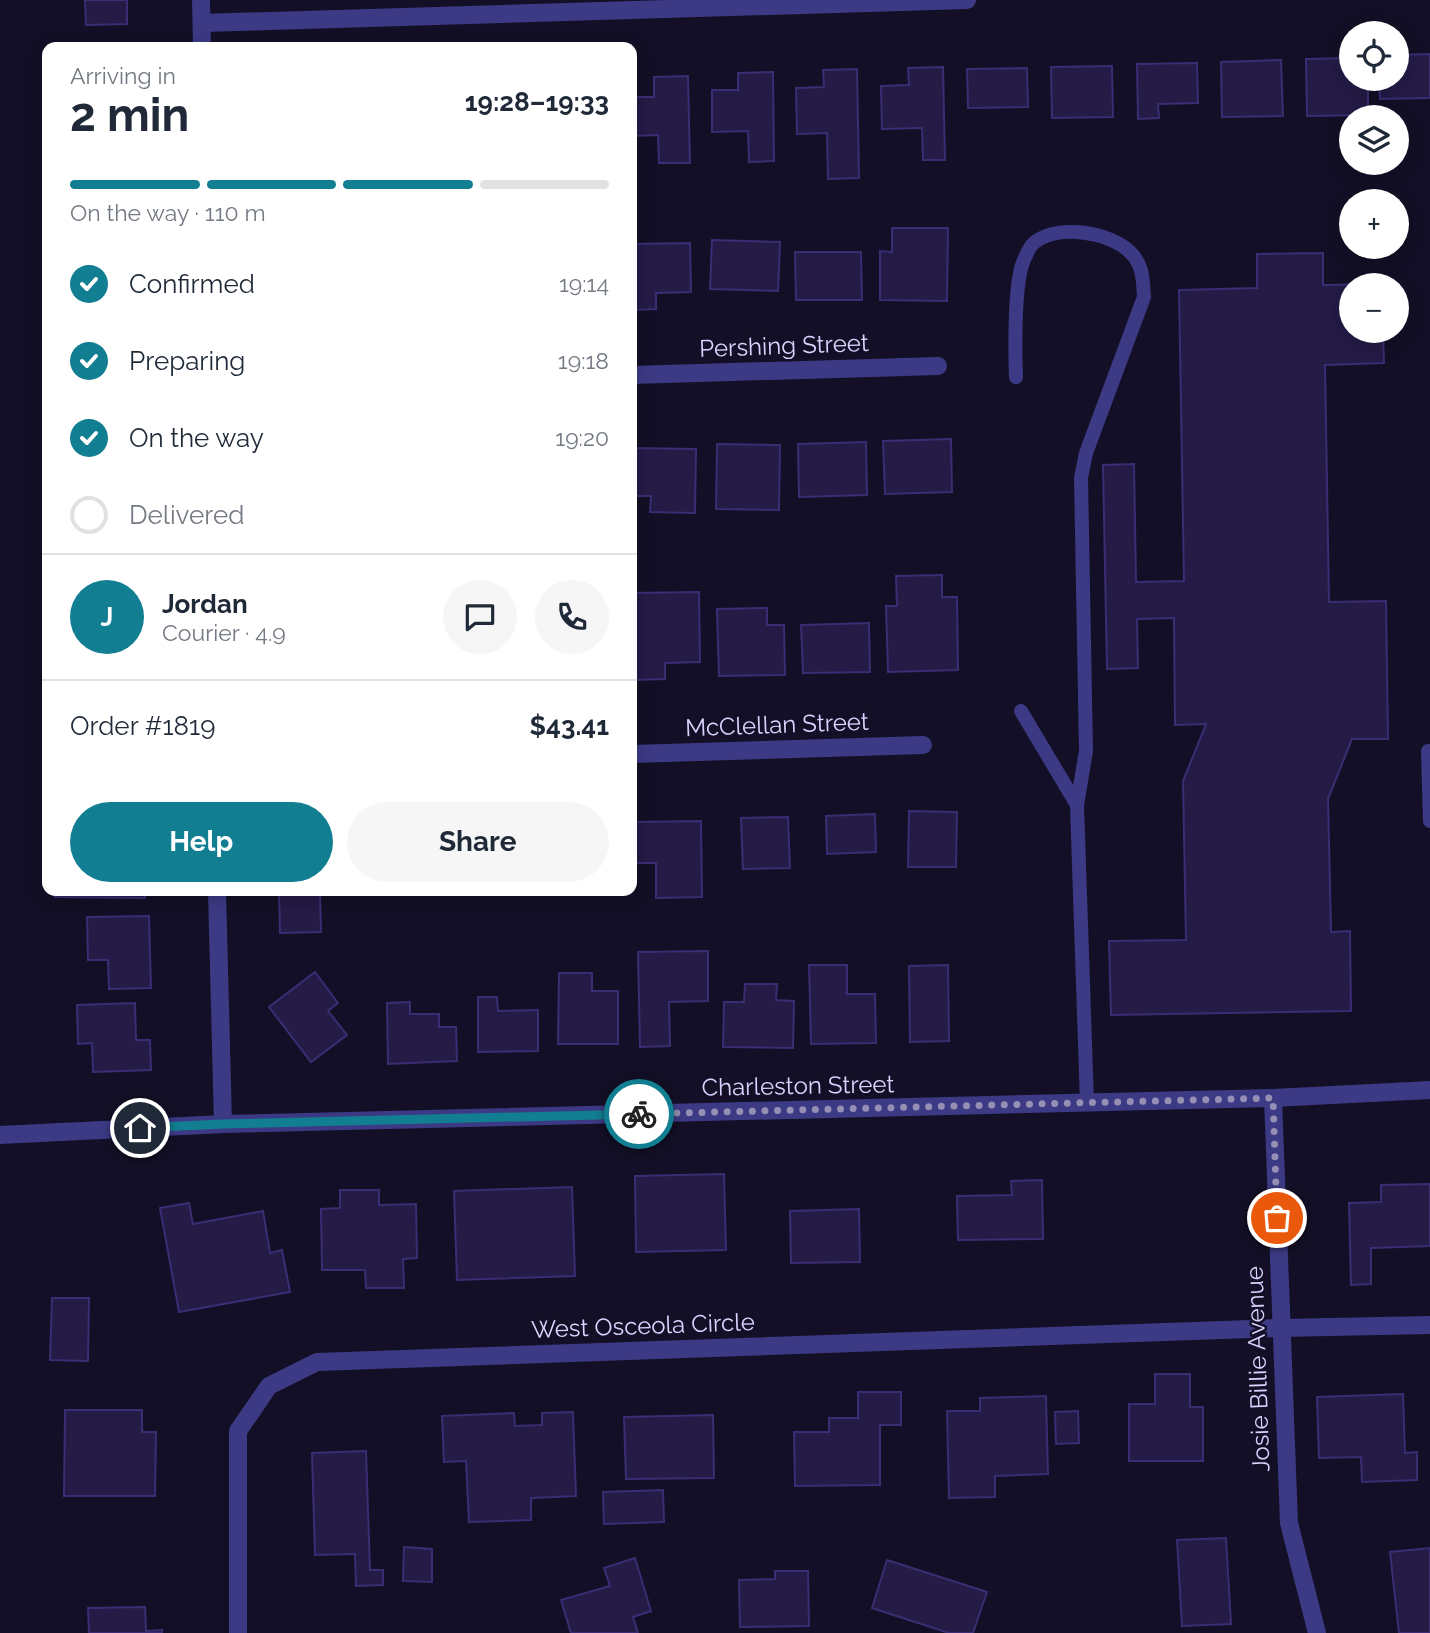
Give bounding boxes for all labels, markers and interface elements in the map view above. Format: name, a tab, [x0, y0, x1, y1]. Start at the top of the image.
map controls	[1339, 21, 1409, 343]
button: locate	[1339, 21, 1409, 91]
text: Arriving in	[70, 62, 176, 89]
text: 19:28–19:33	[465, 87, 609, 117]
text: 2 min	[70, 88, 189, 142]
button: layers	[1339, 105, 1409, 175]
button: +	[1339, 189, 1409, 259]
text: On the way · 110 m	[70, 199, 266, 226]
icon: check	[70, 265, 108, 303]
text: Confirmed	[129, 269, 255, 299]
text: 19:14	[559, 270, 609, 297]
button: −	[1339, 273, 1409, 343]
street label: Pershing Street	[699, 328, 869, 363]
icon: check	[70, 342, 108, 380]
text: Preparing	[129, 346, 245, 376]
text: 19:18	[558, 347, 609, 374]
icon: check	[70, 419, 108, 457]
text: On the way	[129, 423, 264, 453]
text: 19:20	[555, 424, 609, 451]
text: Delivered	[129, 500, 244, 530]
button: chat	[443, 580, 517, 654]
button: phone	[535, 580, 609, 654]
text: Jordan	[162, 589, 248, 619]
text: J	[101, 602, 113, 632]
text: Courier · 4.9	[162, 619, 286, 646]
street label: McClellan Street	[685, 707, 869, 742]
text: Order #1819	[70, 711, 215, 741]
text: $43.41	[530, 711, 609, 741]
button: Help	[70, 802, 333, 882]
button: Share	[347, 802, 609, 882]
street label: Charleston Street	[701, 1069, 895, 1102]
courier	[604, 1079, 674, 1149]
icon: bike	[620, 1095, 658, 1133]
pin	[110, 1098, 170, 1158]
icon: home	[121, 1109, 159, 1147]
pin	[1247, 1188, 1307, 1248]
icon: bag	[1258, 1199, 1296, 1237]
street label: Josie Billie Avenue	[1239, 1266, 1276, 1472]
street label: West Osceola Circle	[531, 1307, 755, 1344]

